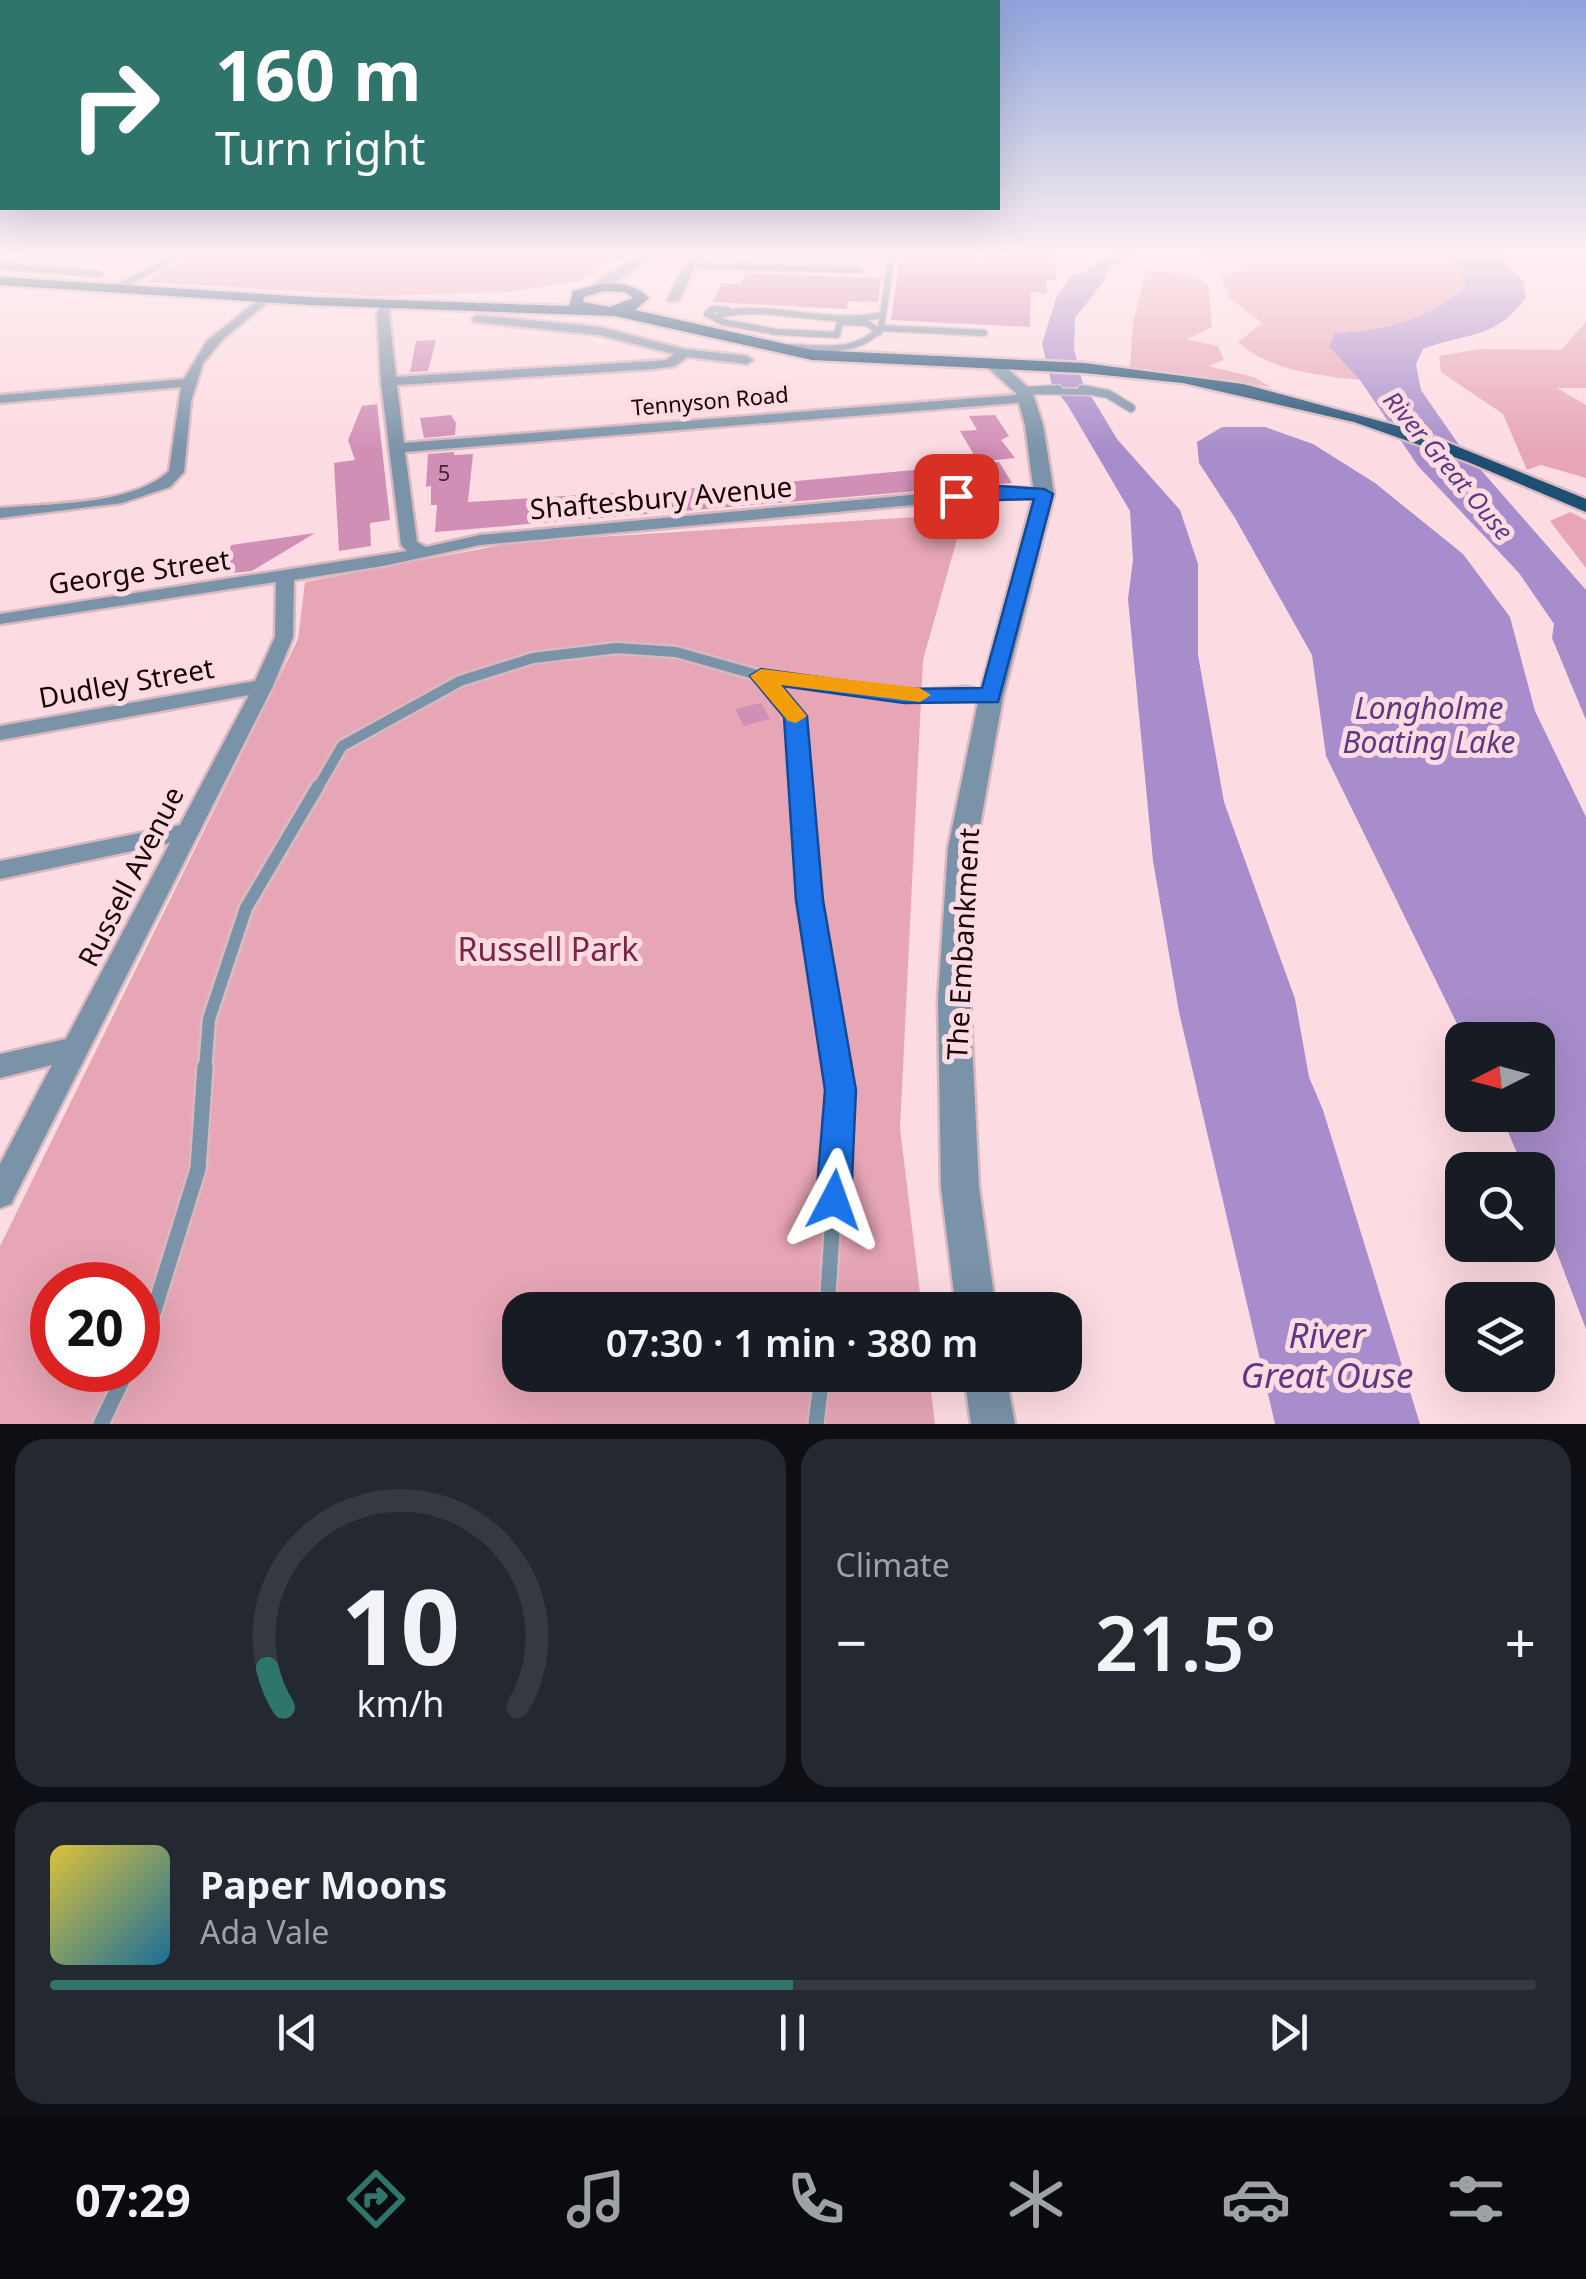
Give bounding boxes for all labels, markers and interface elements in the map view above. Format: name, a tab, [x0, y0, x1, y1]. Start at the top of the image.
text: 160 m	[215, 26, 422, 122]
icon: right	[50, 40, 180, 170]
text: Turn right	[215, 117, 426, 178]
street label: Tennyson Road	[630, 378, 790, 422]
water label: River Great Ouse	[1377, 383, 1521, 547]
pin	[914, 454, 999, 539]
house number: 5	[438, 457, 450, 487]
street label: Shaftesbury Avenue	[528, 467, 794, 527]
icon: arrive	[929, 469, 984, 524]
street label: George Street	[46, 539, 232, 603]
street label: Dudley Street	[35, 648, 217, 716]
water label: Longholme Boating Lake	[1343, 687, 1515, 762]
street label: Russell Avenue	[68, 779, 192, 973]
street label: The Embankment	[937, 827, 987, 1061]
park label: Russell Park	[458, 927, 638, 970]
north arrow	[1445, 1022, 1555, 1132]
map controls	[1445, 1022, 1555, 1392]
position arrow	[782, 1148, 886, 1252]
button: search	[1445, 1152, 1555, 1262]
speed limit sign: 20	[30, 1262, 160, 1392]
button: layers	[1445, 1282, 1555, 1392]
water label: River Great Ouse	[1240, 1311, 1414, 1398]
text: 07:30 · 1 min · 380 m	[606, 1316, 978, 1368]
text: Climate	[836, 1543, 950, 1586]
text: 10	[341, 1554, 460, 1695]
text: 21.5°	[1095, 1591, 1276, 1693]
text: −	[836, 1604, 867, 1679]
text: +	[1505, 1604, 1536, 1679]
text: km/h	[356, 1679, 444, 1727]
text: Paper Moons	[200, 1858, 447, 1910]
text: Ada Vale	[200, 1910, 329, 1953]
icon: previous	[270, 2005, 325, 2060]
icon: pause	[765, 2005, 820, 2060]
icon: next	[1261, 2005, 1316, 2060]
icon: directions	[341, 2164, 411, 2234]
icon: music	[561, 2164, 631, 2234]
icon: phone	[781, 2164, 851, 2234]
icon: climate	[1001, 2164, 1071, 2234]
icon: car	[1221, 2164, 1291, 2234]
icon: filters	[1441, 2164, 1511, 2234]
text: 07:29	[75, 2169, 191, 2230]

